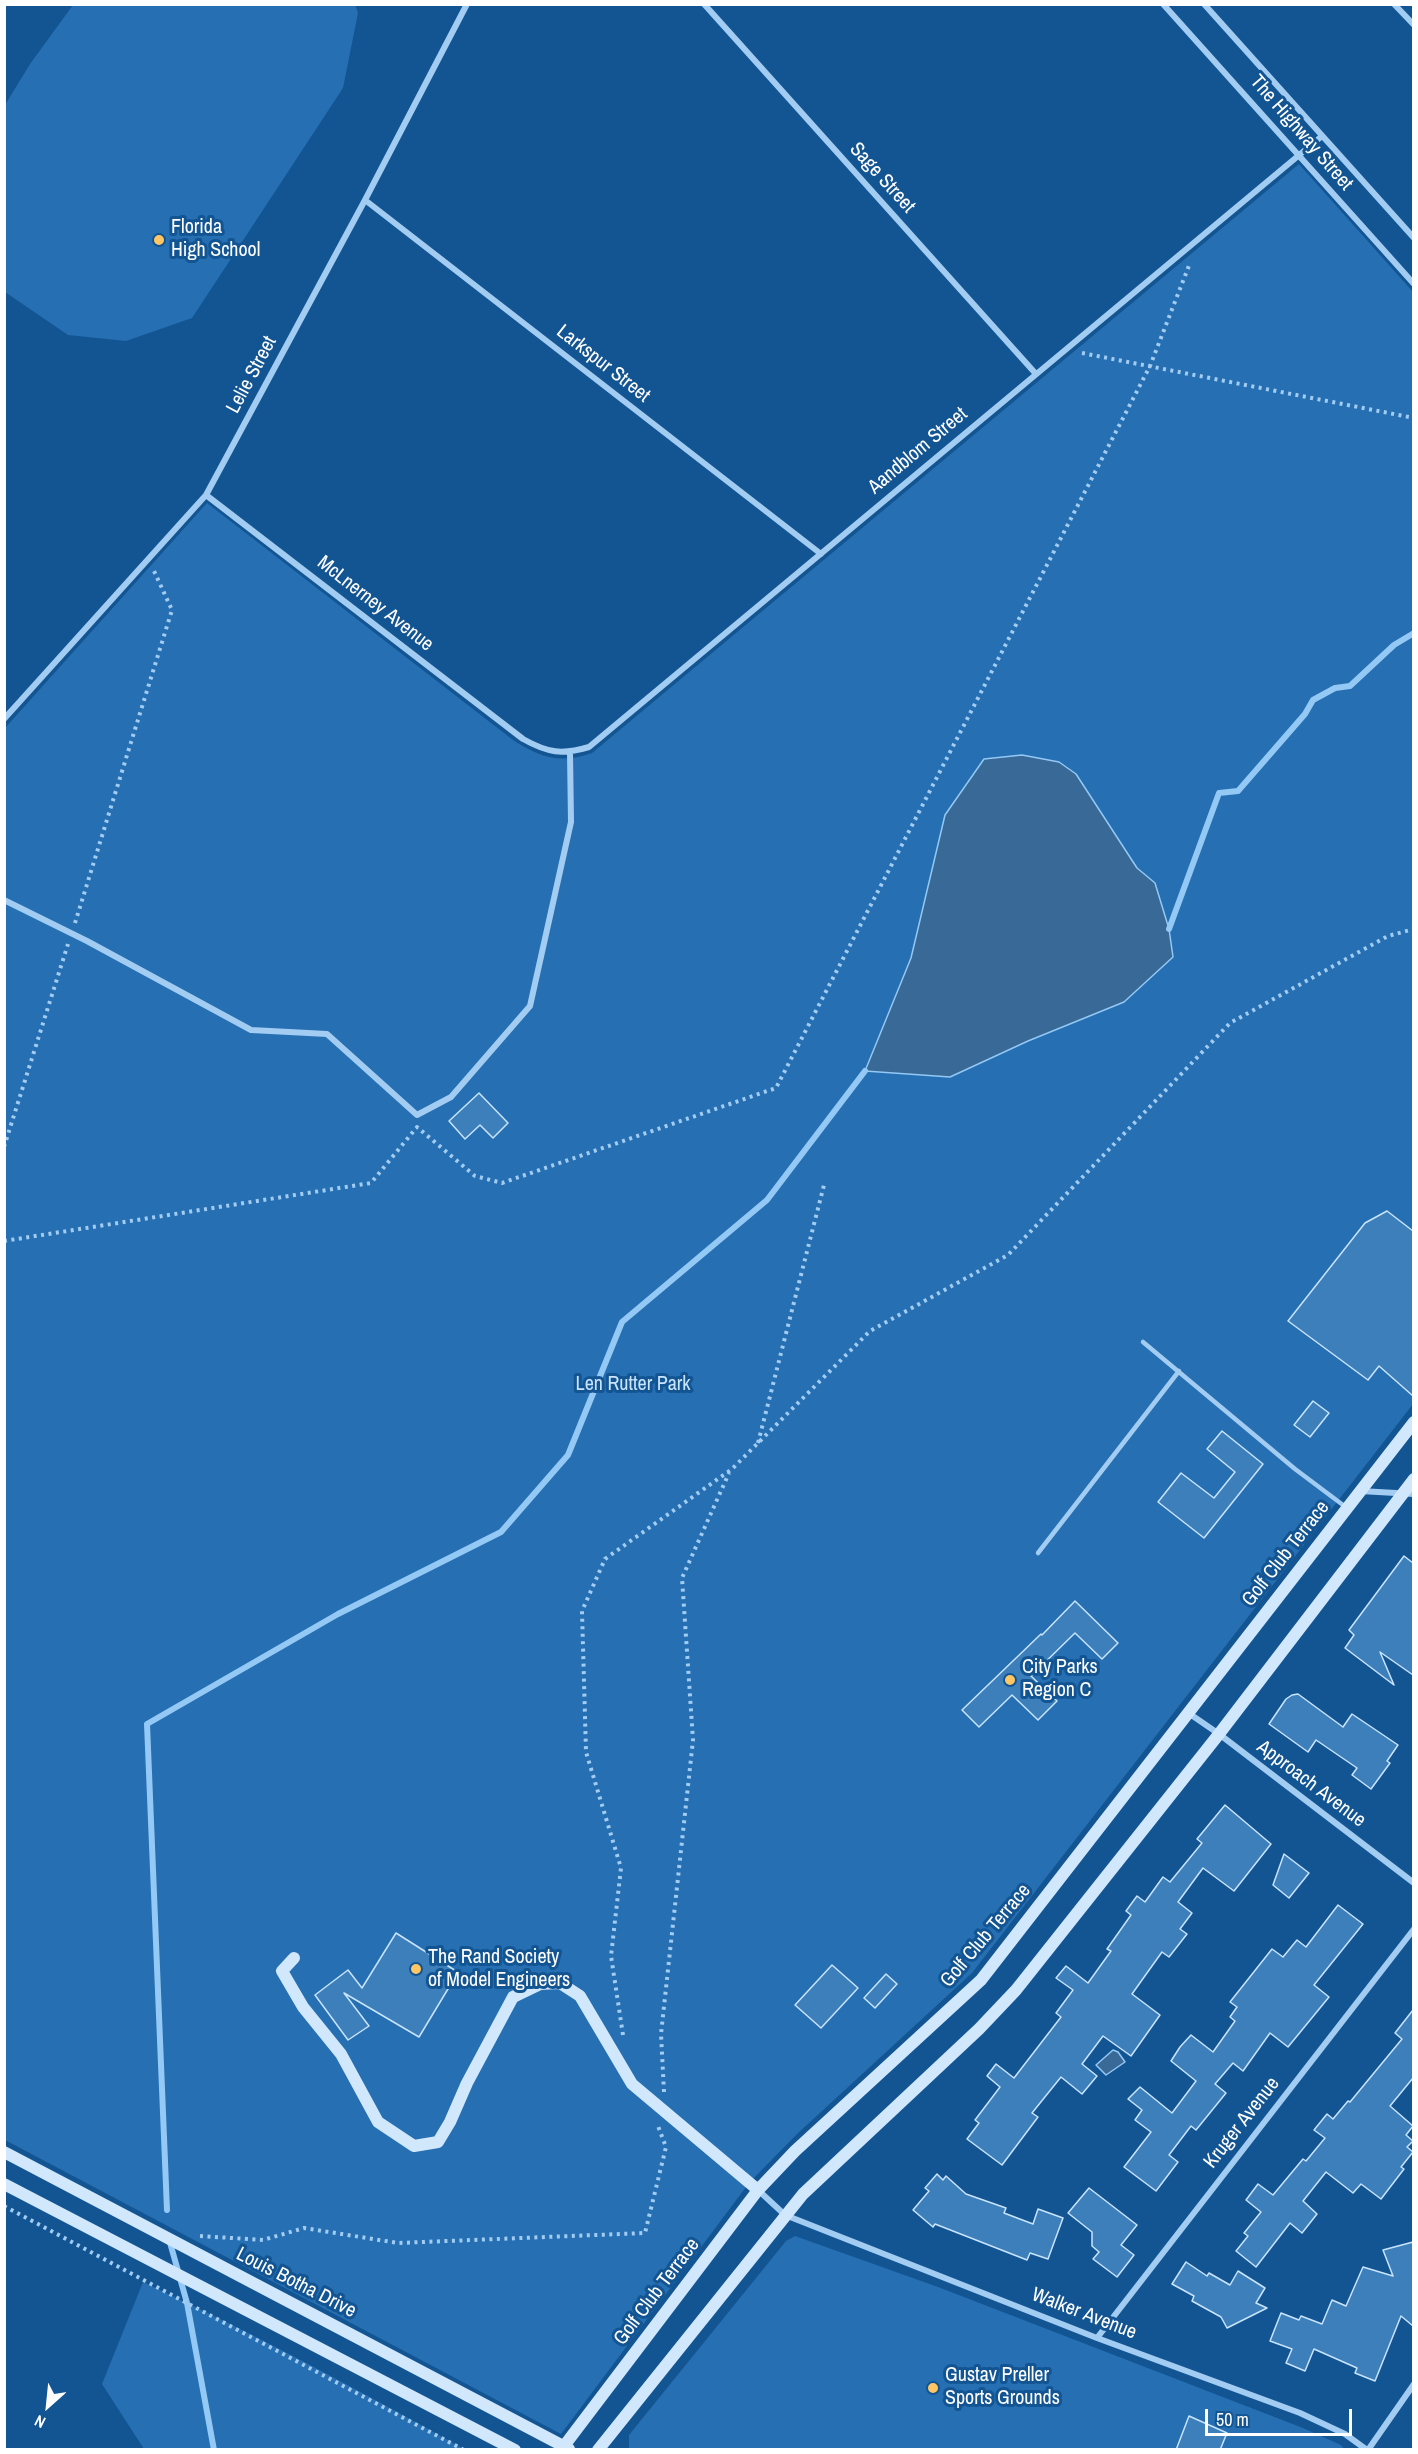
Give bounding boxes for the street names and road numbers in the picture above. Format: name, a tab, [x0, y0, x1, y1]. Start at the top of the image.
street label: The Highway Street	[1244, 70, 1358, 196]
street label: Sage Street	[844, 138, 920, 218]
street label: Larkspur Street	[551, 320, 655, 408]
street label: Lelie Street	[222, 332, 282, 418]
street label: Aandblom Street	[863, 403, 973, 499]
street label: McLnerney Avenue	[312, 551, 438, 657]
street label: Golf Club Terrace	[1237, 1496, 1335, 1612]
street label: Approach Avenue	[1252, 1735, 1370, 1833]
street label: Golf Club Terrace	[936, 1879, 1036, 1993]
street label: Kruger Avenue	[1199, 2073, 1285, 2173]
street label: Golf Club Terrace	[609, 2234, 705, 2350]
street label: Louis Botha Drive	[232, 2243, 360, 2323]
street label: Walker Avenue	[1028, 2283, 1140, 2345]

